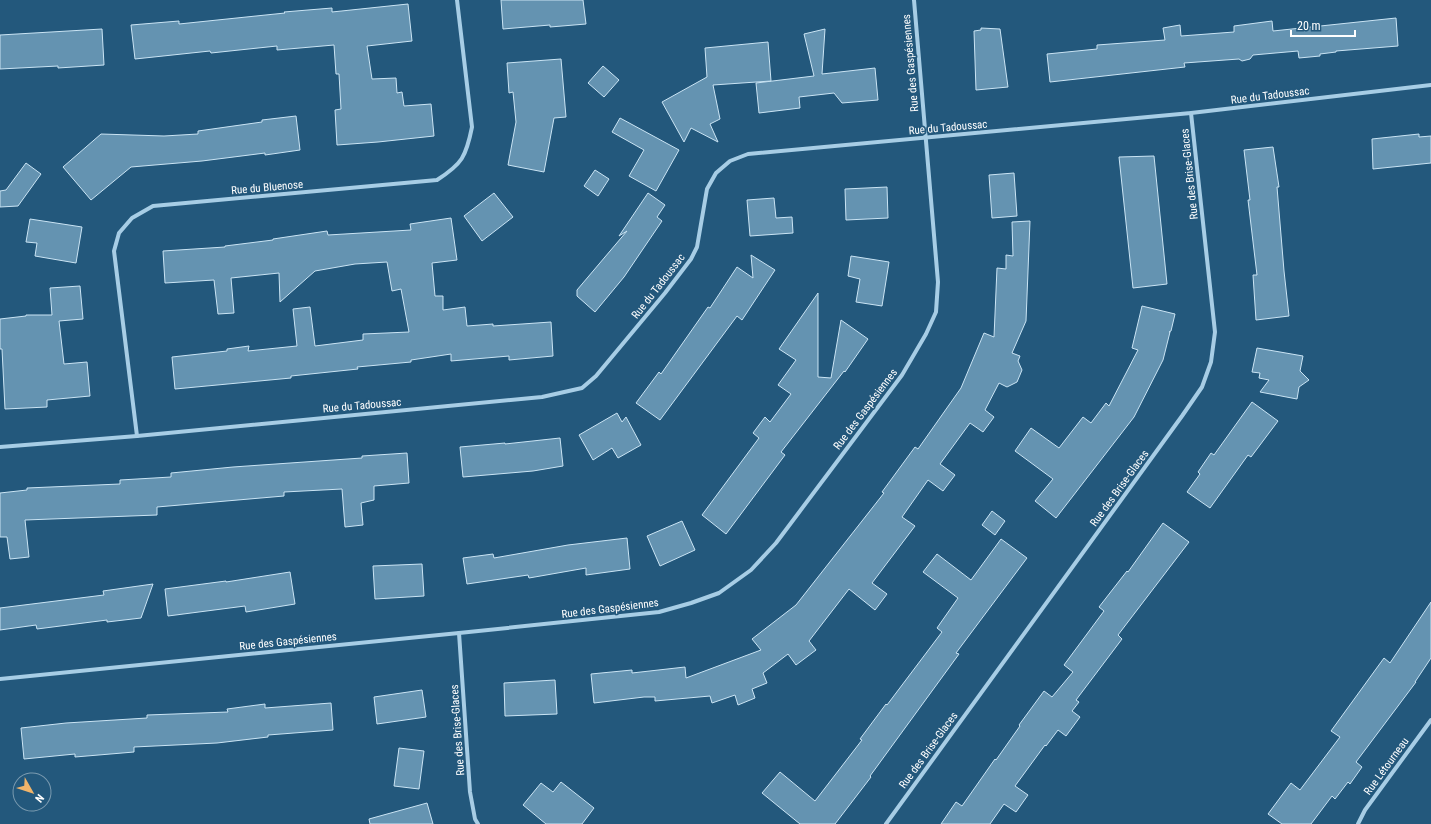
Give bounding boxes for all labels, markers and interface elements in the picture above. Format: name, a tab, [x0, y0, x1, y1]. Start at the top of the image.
scale bar	[1291, 12, 1355, 38]
street label: Rue des Gaspésiennes	[900, 14, 921, 112]
text: 20 m	[1297, 19, 1321, 33]
street label: Rue du Tadoussac	[1230, 84, 1310, 107]
street label: Rue du Tadoussac	[908, 118, 988, 137]
street label: Rue des Brise-Glaces	[1178, 128, 1201, 220]
street label: Rue du Bluenose	[231, 178, 304, 197]
street label: Rue du Tadoussac	[629, 251, 688, 321]
street label: Rue des Gaspésiennes	[831, 366, 900, 452]
street label: Rue du Tadoussac	[322, 396, 402, 415]
street label: Rue des Brise-Glaces	[1087, 448, 1152, 529]
street label: Rue des Gaspésiennes	[561, 596, 659, 621]
street label: Rue des Gaspésiennes	[239, 630, 337, 653]
street label: Rue des Brise-Glaces	[448, 684, 467, 776]
street label: Rue des Brise-Glaces	[896, 710, 961, 791]
street label: Rue Létourneau	[1361, 735, 1412, 797]
north arrow	[12, 772, 52, 812]
text: N	[32, 791, 47, 805]

